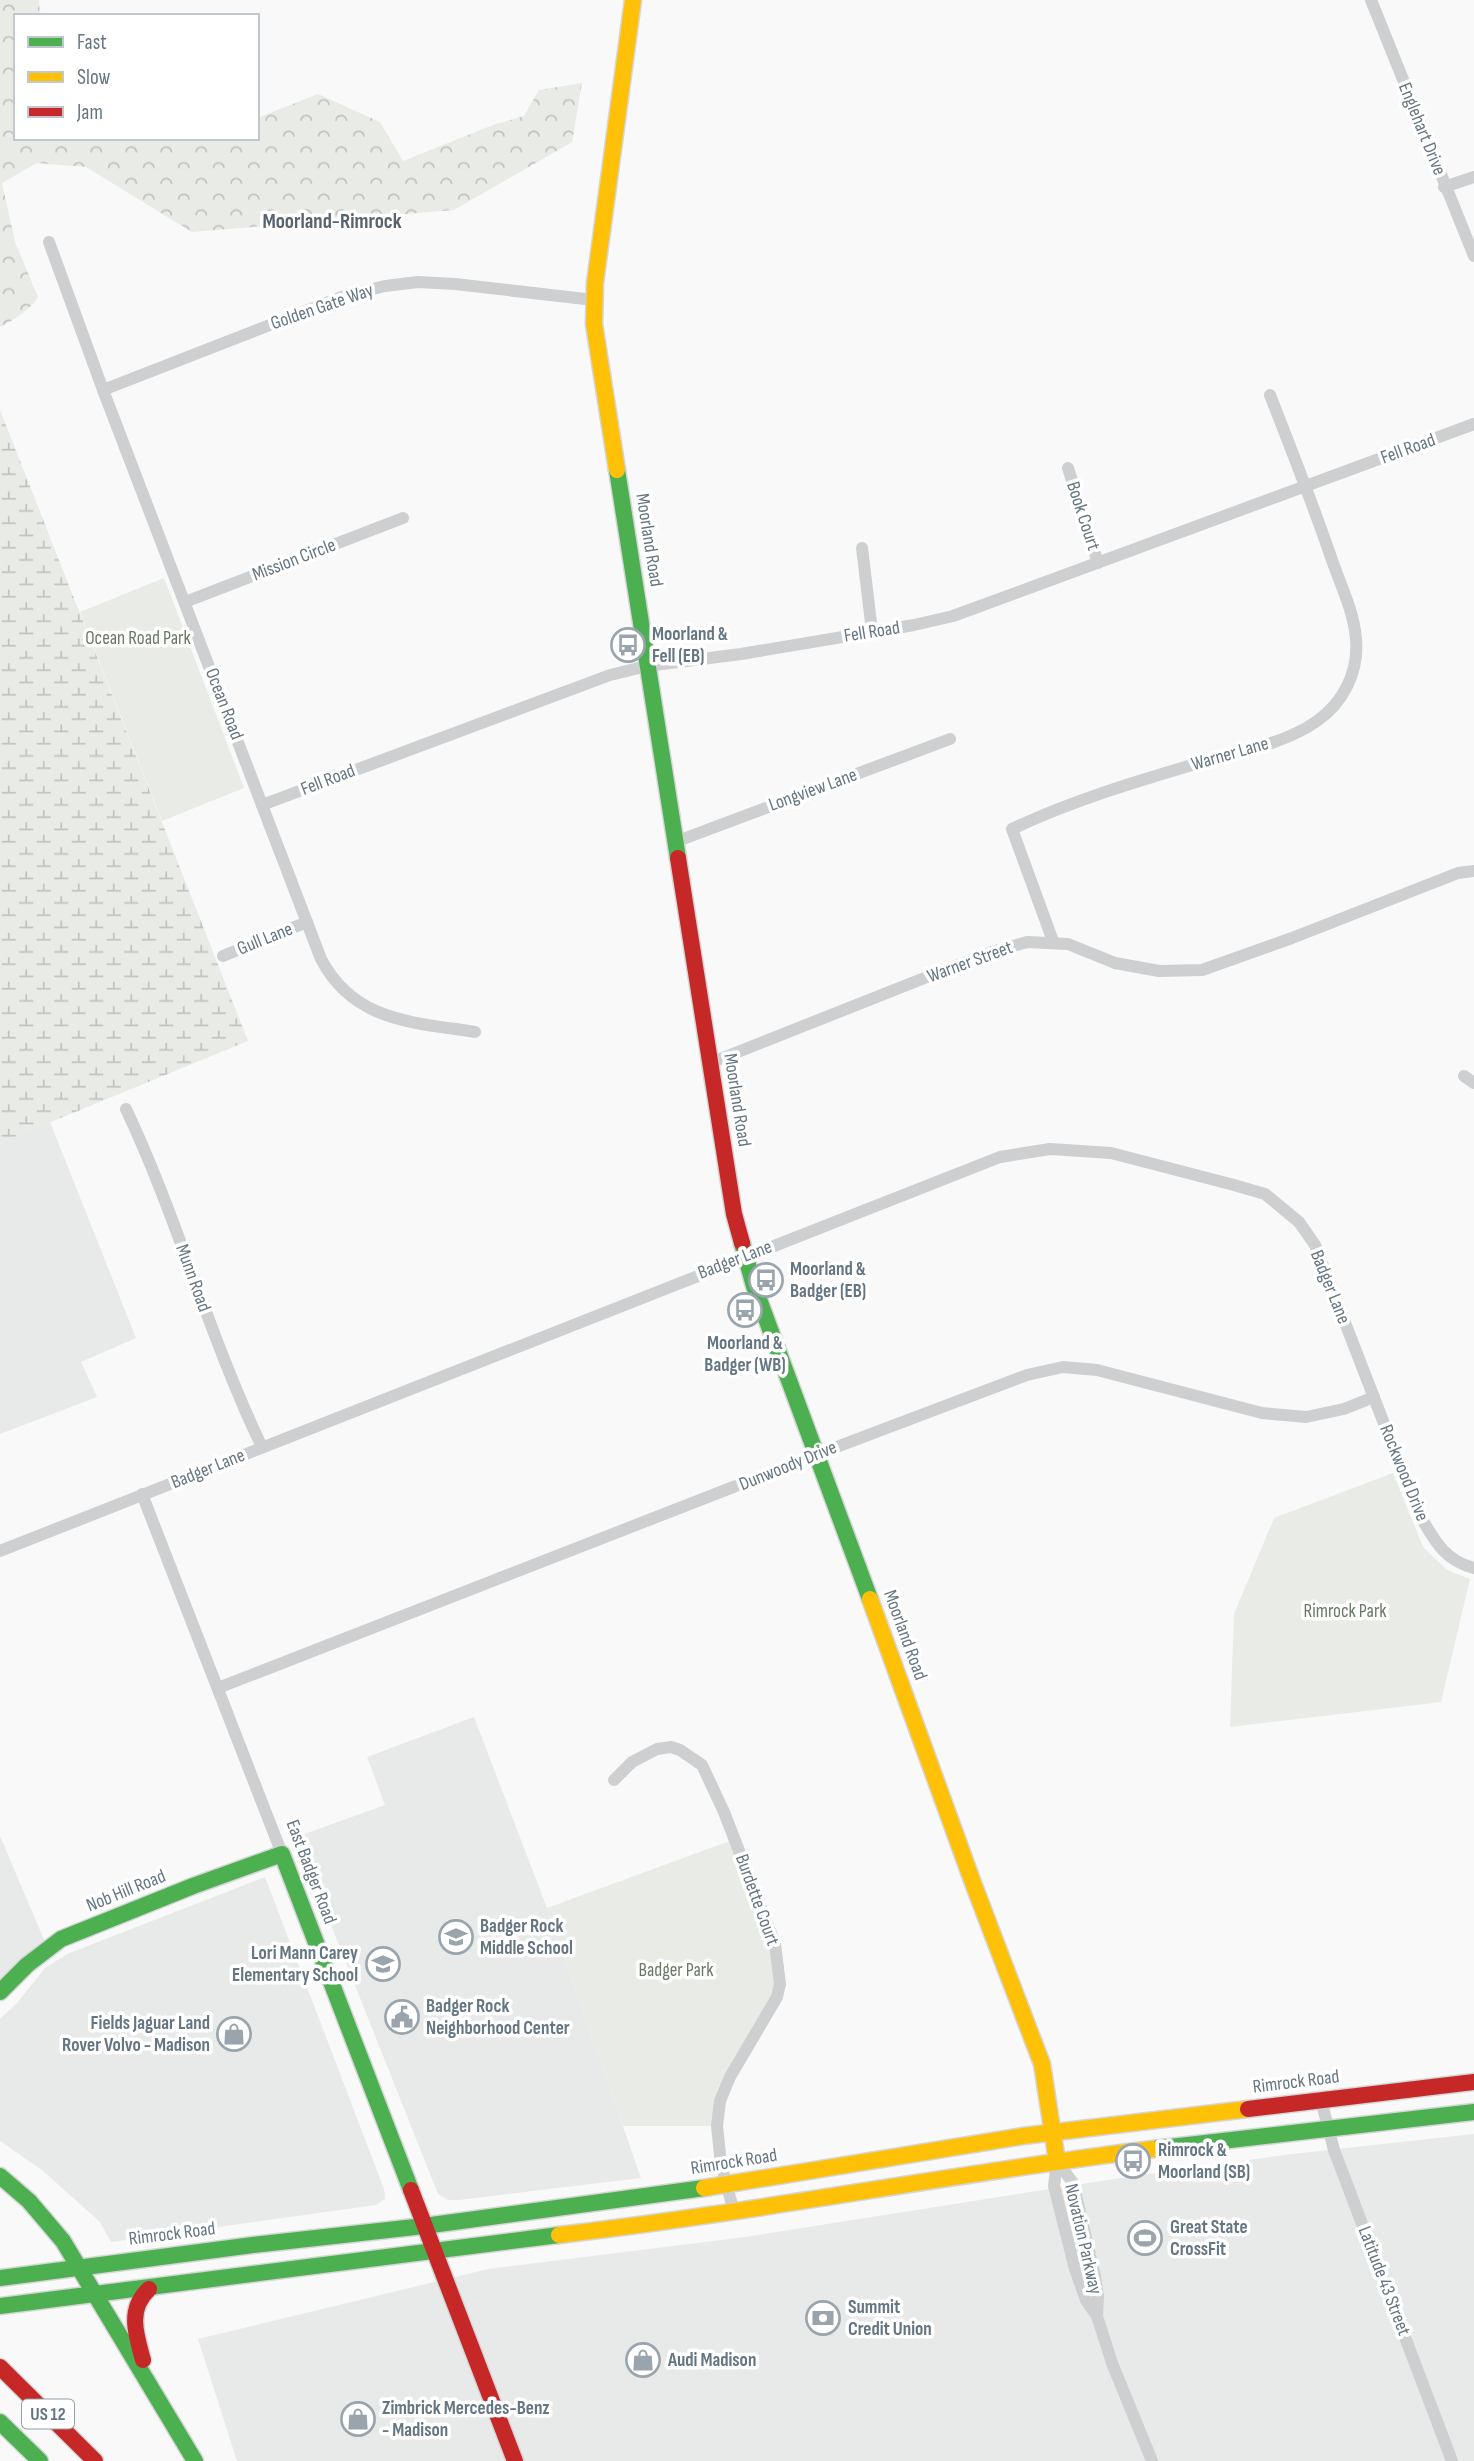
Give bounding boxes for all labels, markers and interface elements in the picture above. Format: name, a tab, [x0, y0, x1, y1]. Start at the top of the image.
legend	[14, 14, 259, 140]
text: Fast	[77, 30, 107, 55]
text: Slow	[77, 65, 111, 90]
street label: Englehart Drive	[1393, 79, 1451, 179]
text: Jam	[76, 100, 103, 125]
district label: Moorland-Rimrock	[262, 209, 402, 234]
street label: Golden Gate Way	[268, 278, 377, 335]
street label: Fell Road	[1378, 429, 1438, 469]
street label: Book Court	[1061, 479, 1105, 553]
street label: Moorland Road	[630, 492, 668, 588]
street label: Mission Circle	[249, 534, 339, 586]
street label: Fell Road	[842, 616, 902, 648]
place label: Moorland & Fell (EB)	[652, 623, 728, 668]
bus stop icon: Moorland & Fell (EB)	[609, 626, 647, 664]
park label: Ocean Road Park	[85, 627, 191, 650]
street label: Ocean Road	[200, 665, 248, 743]
street label: Warner Lane	[1189, 732, 1271, 776]
street label: Fell Road	[298, 759, 358, 801]
street label: Longview Lane	[766, 763, 860, 817]
street label: Gull Lane	[234, 918, 296, 960]
street label: Warner Street	[924, 936, 1016, 988]
street label: Moorland Road	[718, 1052, 756, 1148]
street label: Badger Lane	[695, 1235, 775, 1285]
street label: Munn Road	[170, 1241, 216, 1315]
street label: Badger Lane	[1305, 1247, 1355, 1327]
place label: Moorland & Badger (EB)	[790, 1258, 866, 1303]
bus stop icon: Moorland & Badger (EB)	[747, 1261, 785, 1299]
bus stop icon: Moorland & Badger (WB)	[726, 1291, 764, 1329]
place label: Moorland & Badger (WB)	[704, 1332, 786, 1377]
street label: Rockwood Drive	[1374, 1421, 1434, 1525]
street label: Dunwoody Drive	[736, 1436, 840, 1496]
street label: Badger Lane	[168, 1444, 248, 1494]
street label: Moorland Road	[878, 1587, 932, 1683]
park label: Rimrock Park	[1303, 1600, 1387, 1623]
street label: East Badger Road	[281, 1817, 341, 1927]
street label: Burdette Court	[730, 1851, 784, 1949]
street label: Nob Hill Road	[83, 1865, 169, 1917]
place label: Badger Rock Middle School	[480, 1915, 573, 1960]
school or university icon: Badger Rock Middle School	[437, 1918, 475, 1956]
place label: Lori Mann Carey Elementary School	[232, 1942, 358, 1987]
school or university icon: Lori Mann Carey Elementary School	[364, 1945, 402, 1983]
park label: Badger Park	[638, 1959, 714, 1982]
place label: Badger Rock Neighborhood Center	[426, 1995, 570, 2040]
public building icon: Badger Rock Neighborhood Center	[383, 1998, 421, 2036]
place label: Fields Jaguar Land Rover Volvo - Madison	[62, 2012, 210, 2057]
shop icon: Fields Jaguar Land Rover Volvo - Madison	[215, 2015, 253, 2053]
street label: Rimrock Road	[1251, 2065, 1341, 2099]
place label: Rimrock & Moorland (SB)	[1158, 2139, 1250, 2184]
bus stop icon: Rimrock & Moorland (SB)	[1114, 2142, 1152, 2180]
street label: Rimrock Road	[689, 2144, 779, 2180]
street label: Novation Parkway	[1059, 2181, 1107, 2297]
place label: Great State CrossFit	[1170, 2216, 1248, 2261]
street label: Rimrock Road	[127, 2217, 217, 2251]
sports icon: Great State CrossFit	[1126, 2219, 1164, 2257]
street label: Latitude 43 Street	[1353, 2223, 1415, 2339]
place label: Summit Credit Union	[848, 2296, 932, 2341]
bank icon: Summit Credit Union	[804, 2299, 842, 2337]
shop icon: Audi Madison	[624, 2341, 662, 2379]
place label: Audi Madison	[667, 2349, 756, 2372]
place label: Zimbrick Mercedes-Benz - Madison	[382, 2397, 550, 2442]
road number: US 12	[22, 2400, 74, 2428]
shop icon: Zimbrick Mercedes-Benz - Madison	[339, 2400, 377, 2438]

